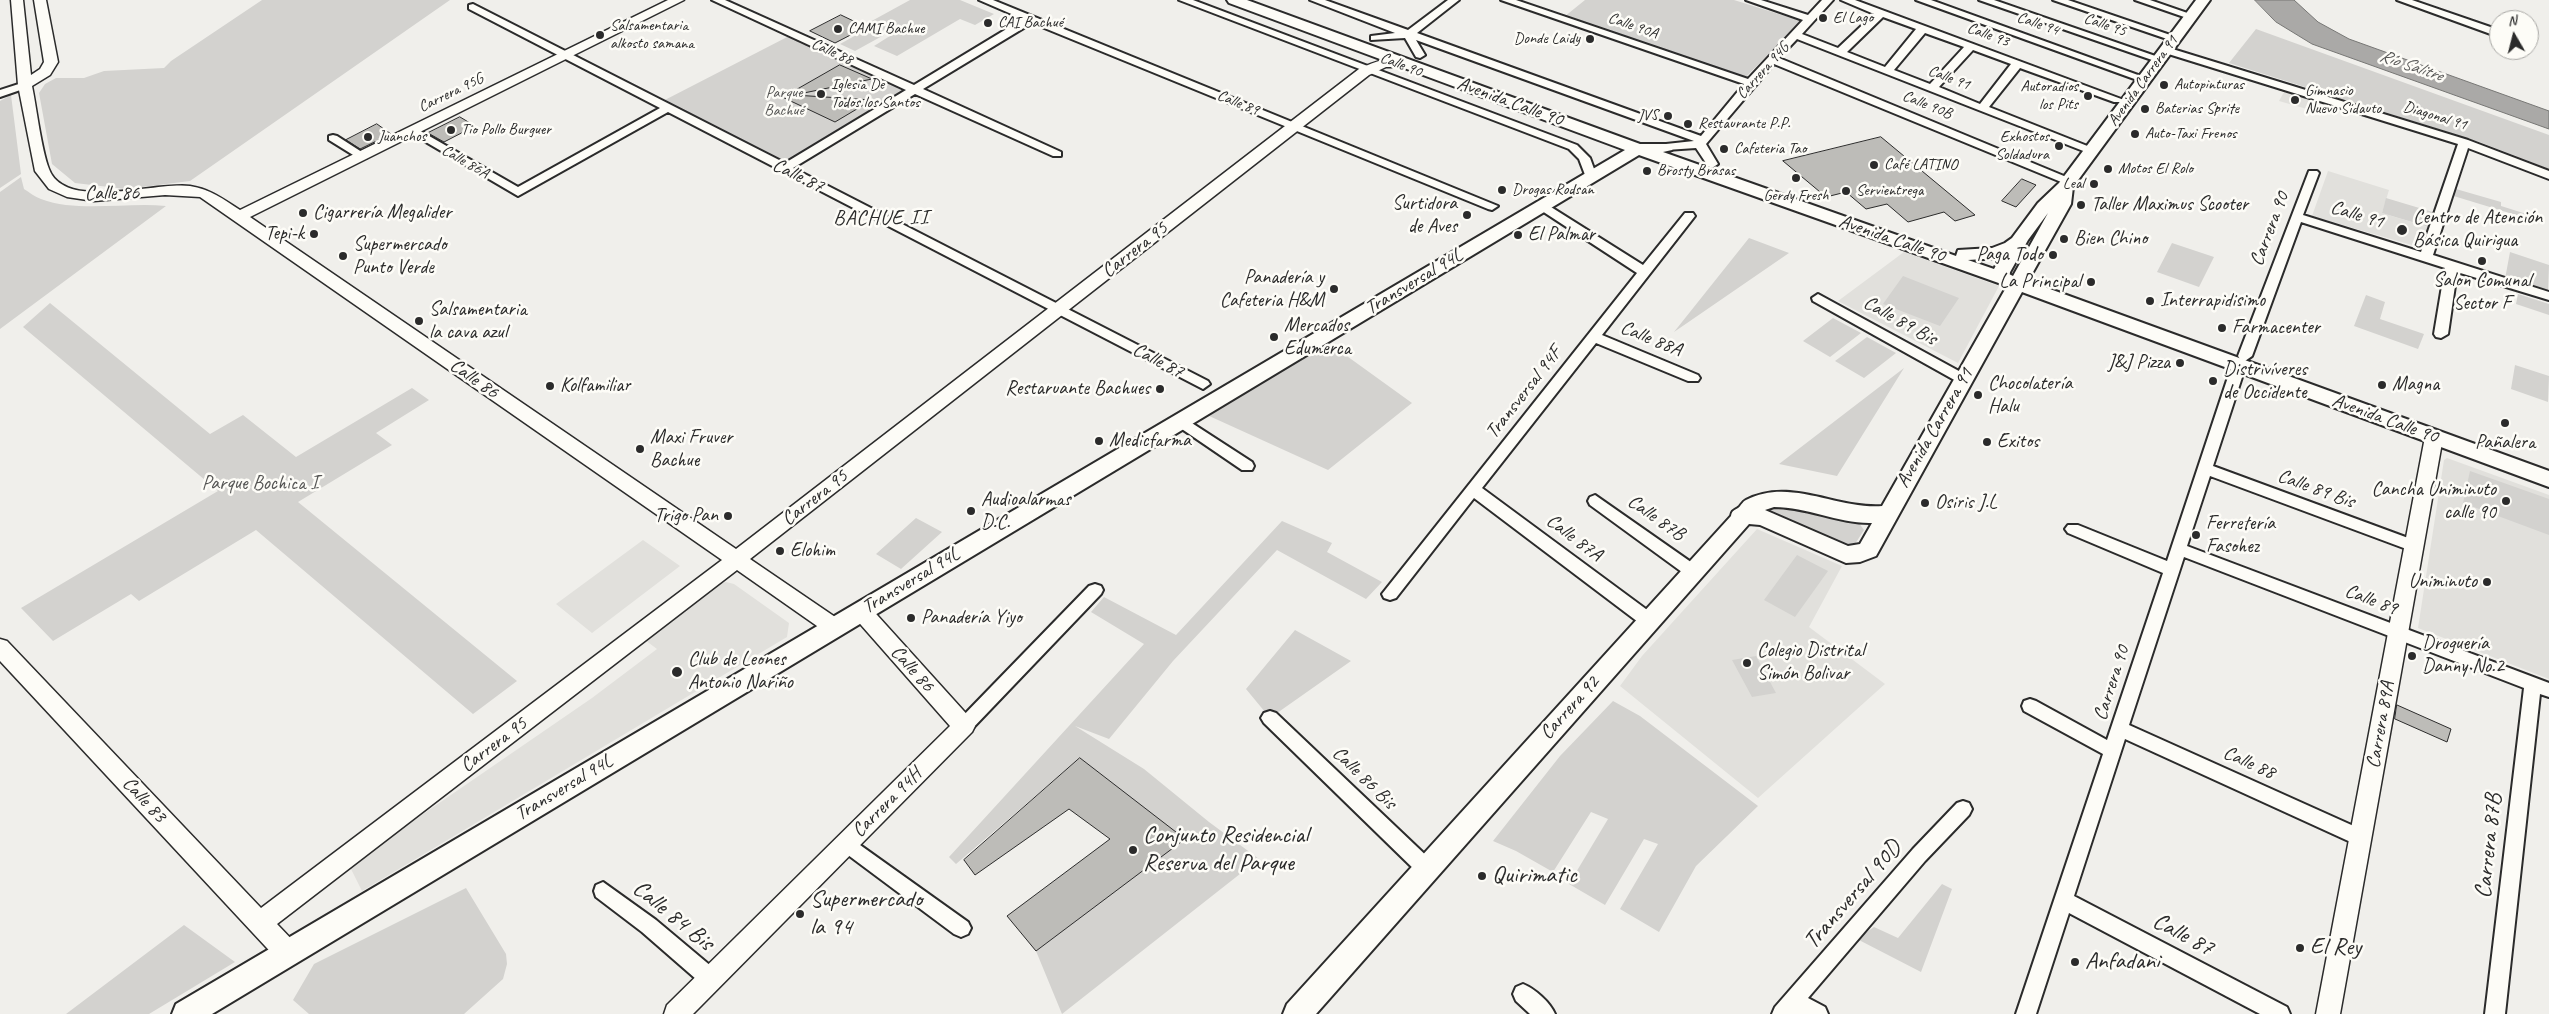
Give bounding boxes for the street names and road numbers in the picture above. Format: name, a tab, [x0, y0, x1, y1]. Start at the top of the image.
street label: Calle 94	[2014, 8, 2062, 40]
street label: Calle 90A	[1606, 9, 1660, 43]
street label: Calle 95	[2081, 9, 2129, 41]
street label: Calle 93	[1964, 19, 2012, 51]
street label: Avenida Carrera 91	[2104, 32, 2182, 130]
street label: Calle 88	[808, 34, 856, 70]
street label: Carrera 94G	[1733, 39, 1793, 103]
street label: Calle 90	[1377, 48, 1425, 82]
street label: Calle 91	[1925, 61, 1973, 95]
street label: Carrera 95G	[415, 69, 487, 117]
street label: Avenida Calle 90	[1454, 72, 1566, 132]
street label: Calle 89	[1214, 86, 1262, 120]
street label: Calle 90B	[1899, 86, 1955, 124]
street label: Diagonal 91	[2401, 97, 2469, 135]
street label: Calle 86A	[438, 141, 492, 183]
street label: Calle 87	[768, 153, 828, 199]
street label: Calle 86	[85, 182, 139, 206]
street label: Carrera 90	[2245, 189, 2295, 269]
street label: Calle 91	[2328, 196, 2386, 234]
street label: Avenida Calle 90	[1836, 210, 1948, 268]
street label: Carrera 95	[1097, 217, 1173, 283]
street label: Transversal 94L	[1361, 244, 1467, 320]
street label: Calle 89 Bis	[1859, 291, 1941, 351]
street label: Calle 88A	[1617, 316, 1685, 362]
street label: Calle 87	[1128, 338, 1188, 384]
street label: Transversal 94F	[1481, 342, 1567, 444]
street label: Calle 86	[445, 354, 503, 404]
street label: Avenida Carrera 91	[1891, 364, 1979, 492]
street label: Avenida Calle 90	[2329, 389, 2441, 449]
street label: Calle 89 Bis	[2274, 464, 2358, 514]
street label: Carrera 95	[777, 465, 853, 531]
street label: Calle 87B	[1623, 490, 1689, 546]
street label: Calle 87A	[1541, 509, 1607, 567]
street label: Transversal 94L	[858, 543, 964, 619]
street label: Calle 89	[2341, 579, 2401, 621]
street label: Calle 86	[885, 641, 939, 697]
street label: Carrera 90	[2089, 643, 2135, 723]
street label: Carrera 92	[1535, 671, 1605, 745]
street label: Carrera 89A	[2362, 680, 2400, 770]
street label: Carrera 95	[456, 712, 532, 778]
street label: Calle 86 Bis	[1327, 741, 1401, 815]
street label: Calle 88	[2219, 741, 2279, 785]
street label: Transversal 94L	[511, 750, 617, 826]
street label: Carrera 94H	[847, 763, 927, 843]
street label: Calle 83	[117, 772, 171, 828]
street label: Carrera 87B	[2469, 792, 2509, 900]
street label: Transversal 90D	[1798, 835, 1908, 955]
street label: Calle 84 Bis	[627, 874, 719, 958]
street label: Calle 87	[2147, 907, 2219, 963]

